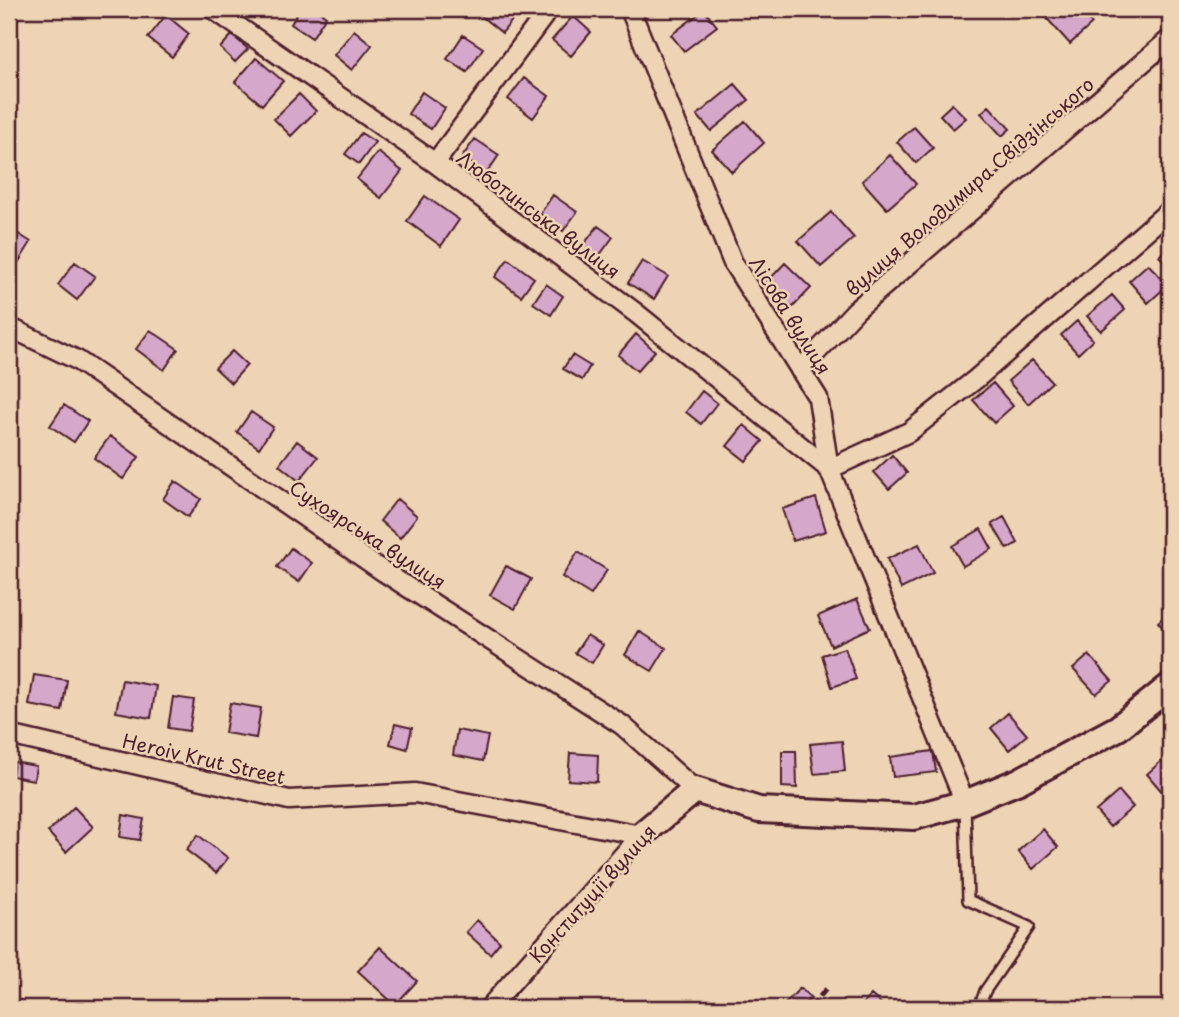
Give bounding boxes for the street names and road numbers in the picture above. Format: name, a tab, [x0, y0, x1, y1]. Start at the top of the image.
street label: вулиця Володимира Свідзінського	[839, 70, 1099, 302]
street label: Люботинська вулиця	[451, 143, 627, 285]
street label: Лісова вулиця	[743, 250, 839, 380]
street label: Сухоярська вулиця	[284, 473, 452, 595]
street label: Heroiv Krut Street	[120, 726, 288, 790]
street label: Конституції вулиця	[522, 818, 662, 968]

